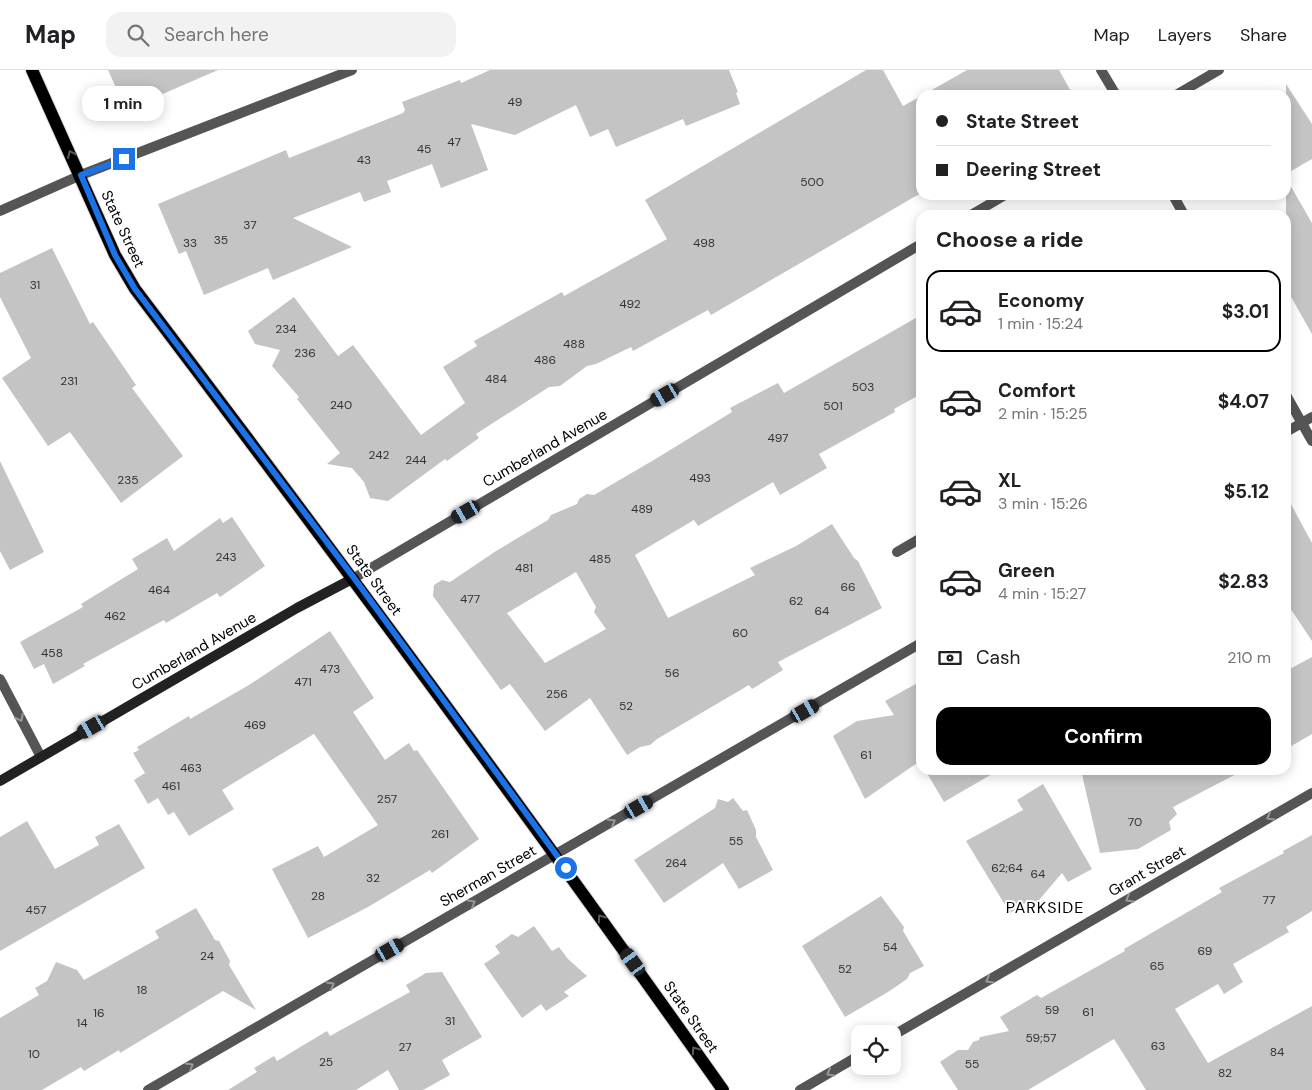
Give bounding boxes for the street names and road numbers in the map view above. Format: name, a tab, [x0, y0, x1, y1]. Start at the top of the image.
street label: State Street	[96, 187, 150, 271]
street label: Cumberland Avenue	[479, 404, 611, 492]
street label: State Street	[341, 540, 407, 620]
street label: Cumberland Avenue	[128, 607, 260, 695]
street label: Sherman Street	[436, 840, 540, 912]
street label: Grant Street	[1105, 841, 1189, 901]
street label: State Street	[659, 977, 723, 1057]

